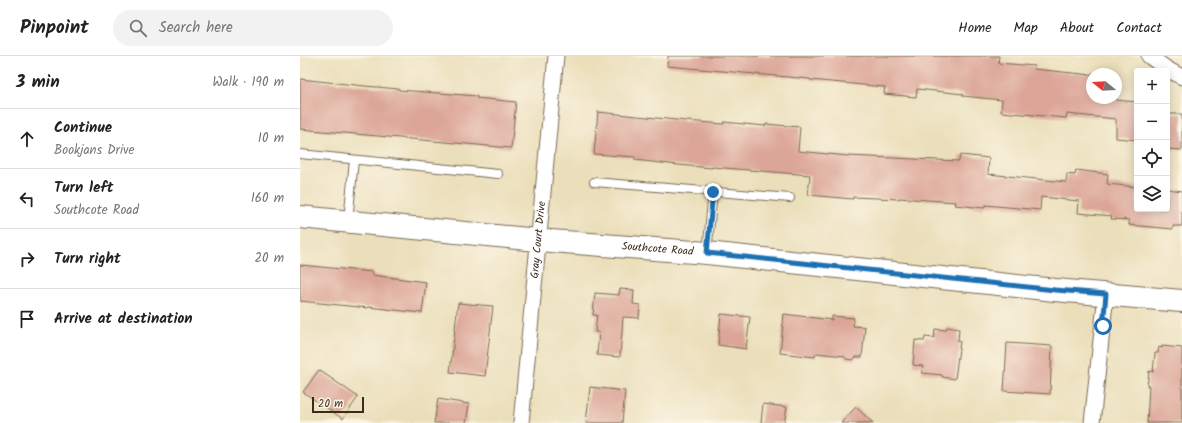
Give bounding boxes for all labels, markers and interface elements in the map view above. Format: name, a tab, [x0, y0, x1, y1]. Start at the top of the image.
search box	[113, 10, 393, 46]
text: Pinpoint	[20, 13, 89, 43]
text: Search here	[159, 16, 233, 40]
icon: search	[127, 17, 149, 39]
text: Home	[958, 17, 992, 39]
text: Map	[1014, 17, 1038, 39]
text: About	[1060, 17, 1094, 39]
text: Contact	[1116, 17, 1162, 39]
north arrow	[1086, 68, 1122, 104]
map controls	[1134, 68, 1170, 212]
button: +	[1134, 68, 1170, 104]
text: 3 min	[16, 69, 60, 96]
text: Walk · 190 m	[212, 72, 284, 93]
button: −	[1134, 104, 1170, 140]
text: Continue	[54, 116, 112, 140]
icon: ahead	[16, 128, 38, 150]
text: 10 m	[258, 128, 284, 149]
text: Bookjans Drive	[54, 140, 134, 161]
button: locate	[1134, 140, 1170, 176]
text: Turn left	[54, 176, 114, 200]
button: layers	[1134, 176, 1170, 212]
route end	[704, 183, 722, 201]
icon: left	[16, 188, 38, 210]
text: 160 m	[251, 188, 284, 209]
text: Southcote Road	[54, 200, 139, 221]
street label: Gray Court Drive	[526, 200, 551, 279]
street label: Southcote Road	[621, 237, 695, 261]
text: Turn right	[54, 247, 121, 271]
icon: right	[16, 248, 38, 270]
text: 20 m	[254, 248, 284, 269]
text: Arrive at destination	[54, 307, 193, 331]
icon: arrive	[16, 308, 38, 330]
route start	[1094, 317, 1112, 335]
scale bar	[312, 395, 364, 414]
text: 20 m	[318, 395, 343, 413]

